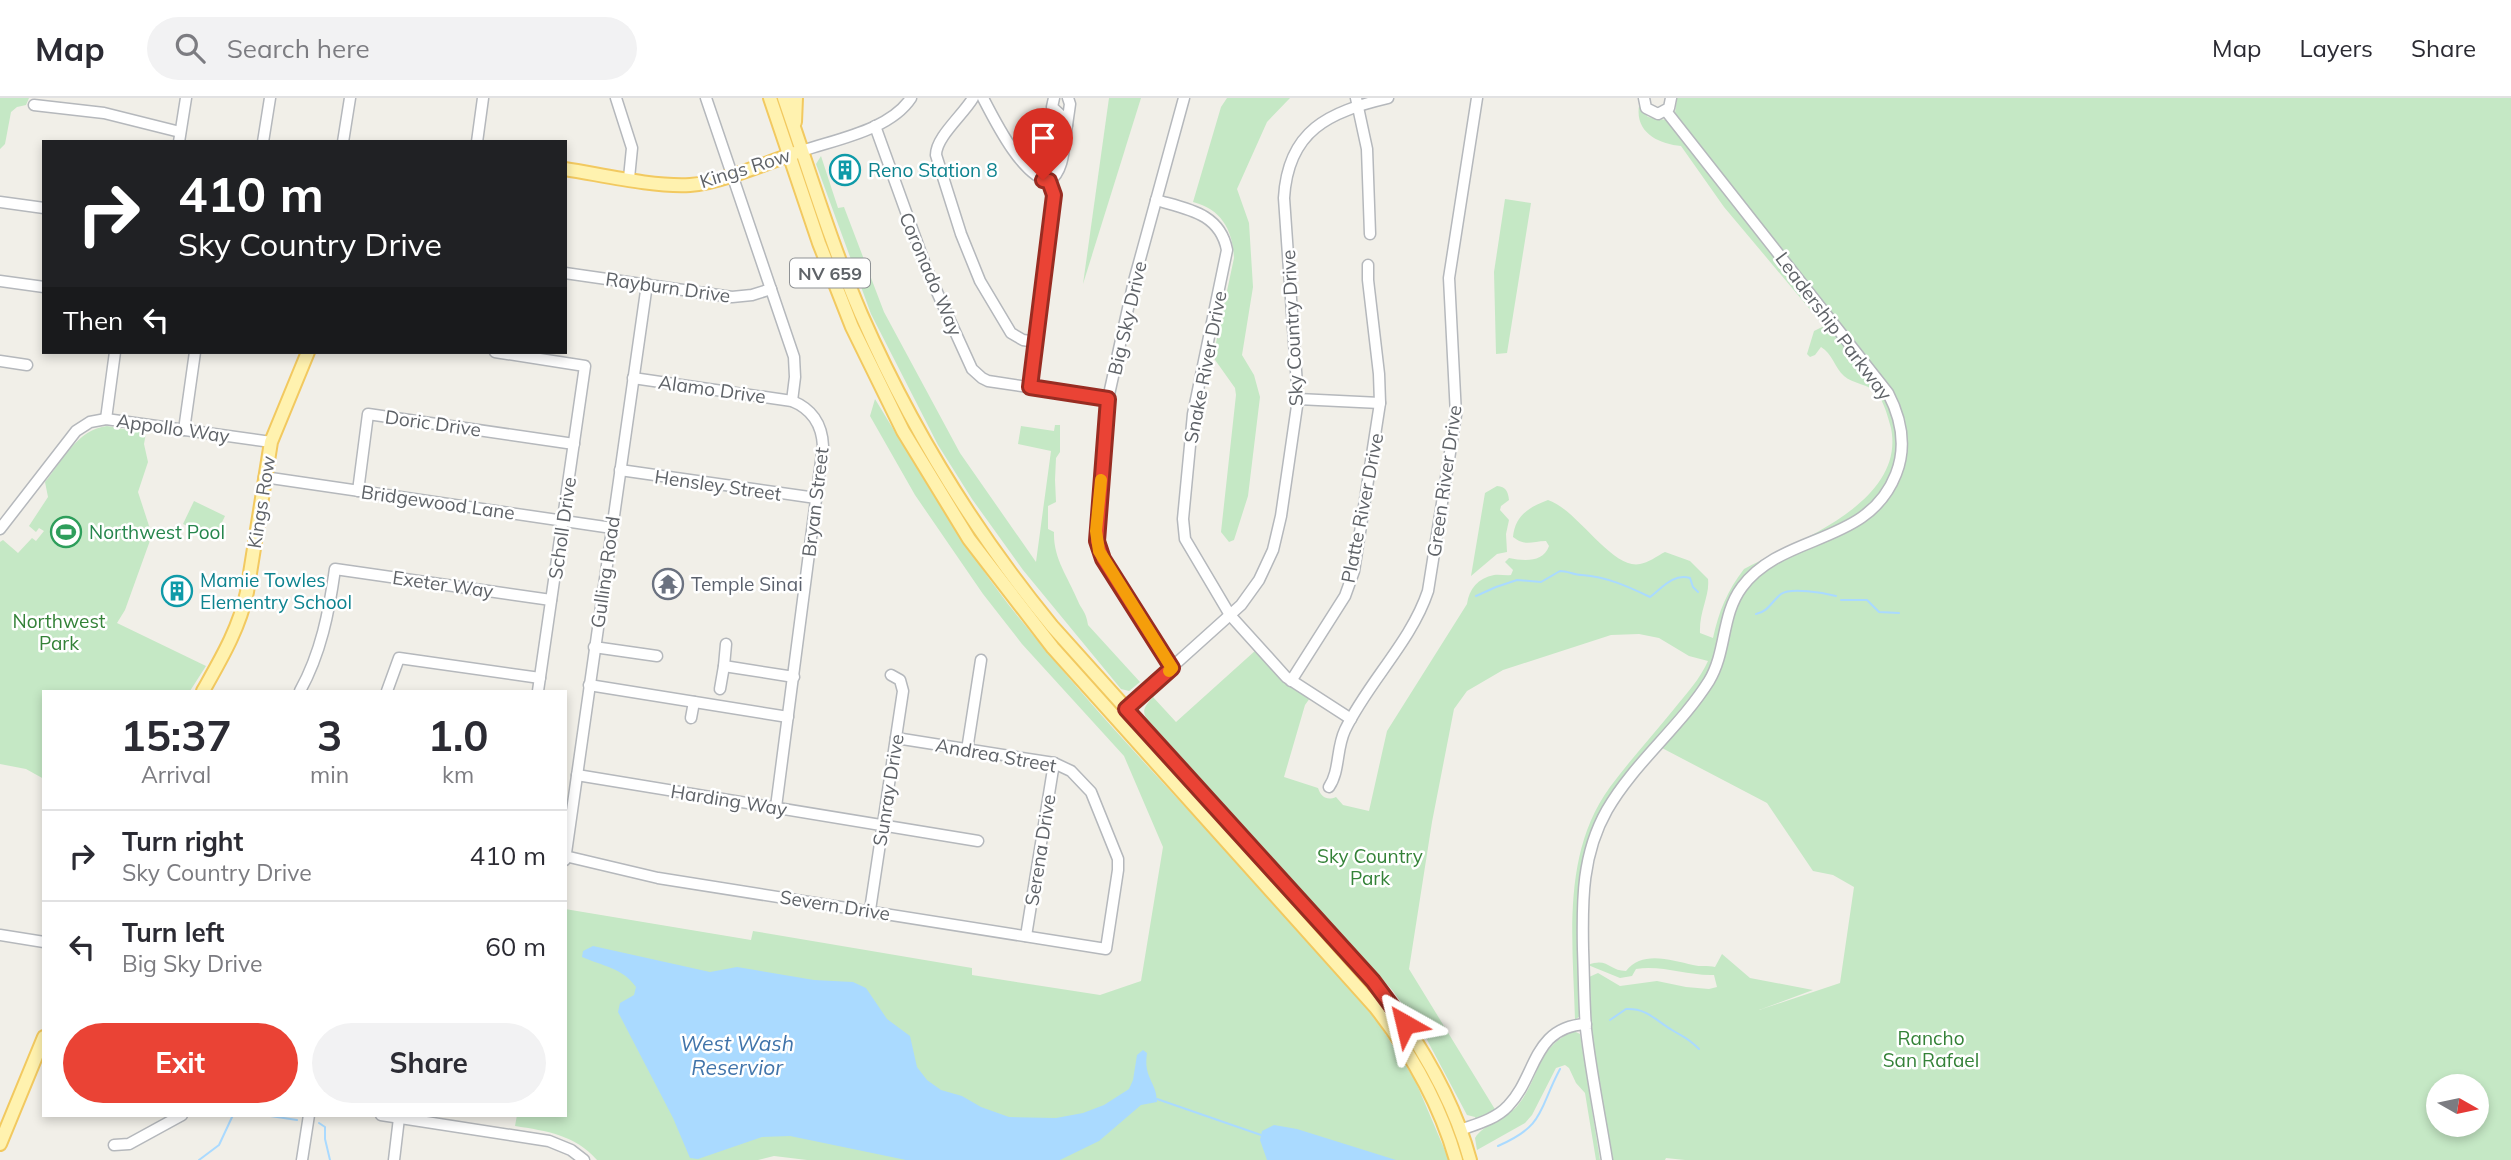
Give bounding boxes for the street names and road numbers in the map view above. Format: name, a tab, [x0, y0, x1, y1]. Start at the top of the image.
street label: Kings Row	[697, 143, 793, 193]
street label: Coronado Way	[894, 209, 968, 339]
street label: Leadership Parkway	[1770, 247, 1898, 405]
street label: Sky Country Drive	[1276, 249, 1308, 407]
road number: NV 659	[790, 258, 870, 288]
street label: Big Sky Drive	[1102, 259, 1152, 377]
street label: Rayburn Drive	[604, 266, 732, 308]
street label: Snake River Drive	[1178, 289, 1232, 445]
street label: Alamo Drive	[657, 370, 767, 408]
street label: Doric Drive	[383, 404, 483, 442]
street label: Green River Drive	[1421, 404, 1467, 558]
street label: Appollo Way	[115, 408, 231, 448]
street label: Platte River Drive	[1336, 431, 1388, 585]
street label: Bryan Street	[796, 445, 834, 558]
street label: Kings Row	[242, 454, 280, 550]
street label: Hensley Street	[653, 464, 783, 506]
street label: Scholl Drive	[543, 475, 581, 581]
street label: Bridgewood Lane	[360, 479, 516, 525]
street label: Gulling Road	[585, 515, 625, 629]
street label: Exeter Way	[391, 565, 495, 603]
street label: Sunray Drive	[867, 732, 909, 848]
street label: Andrea Street	[934, 733, 1059, 778]
street label: Harding Way	[669, 779, 789, 821]
street label: Serena Drive	[1019, 792, 1061, 908]
street label: Severn Drive	[778, 884, 892, 926]

